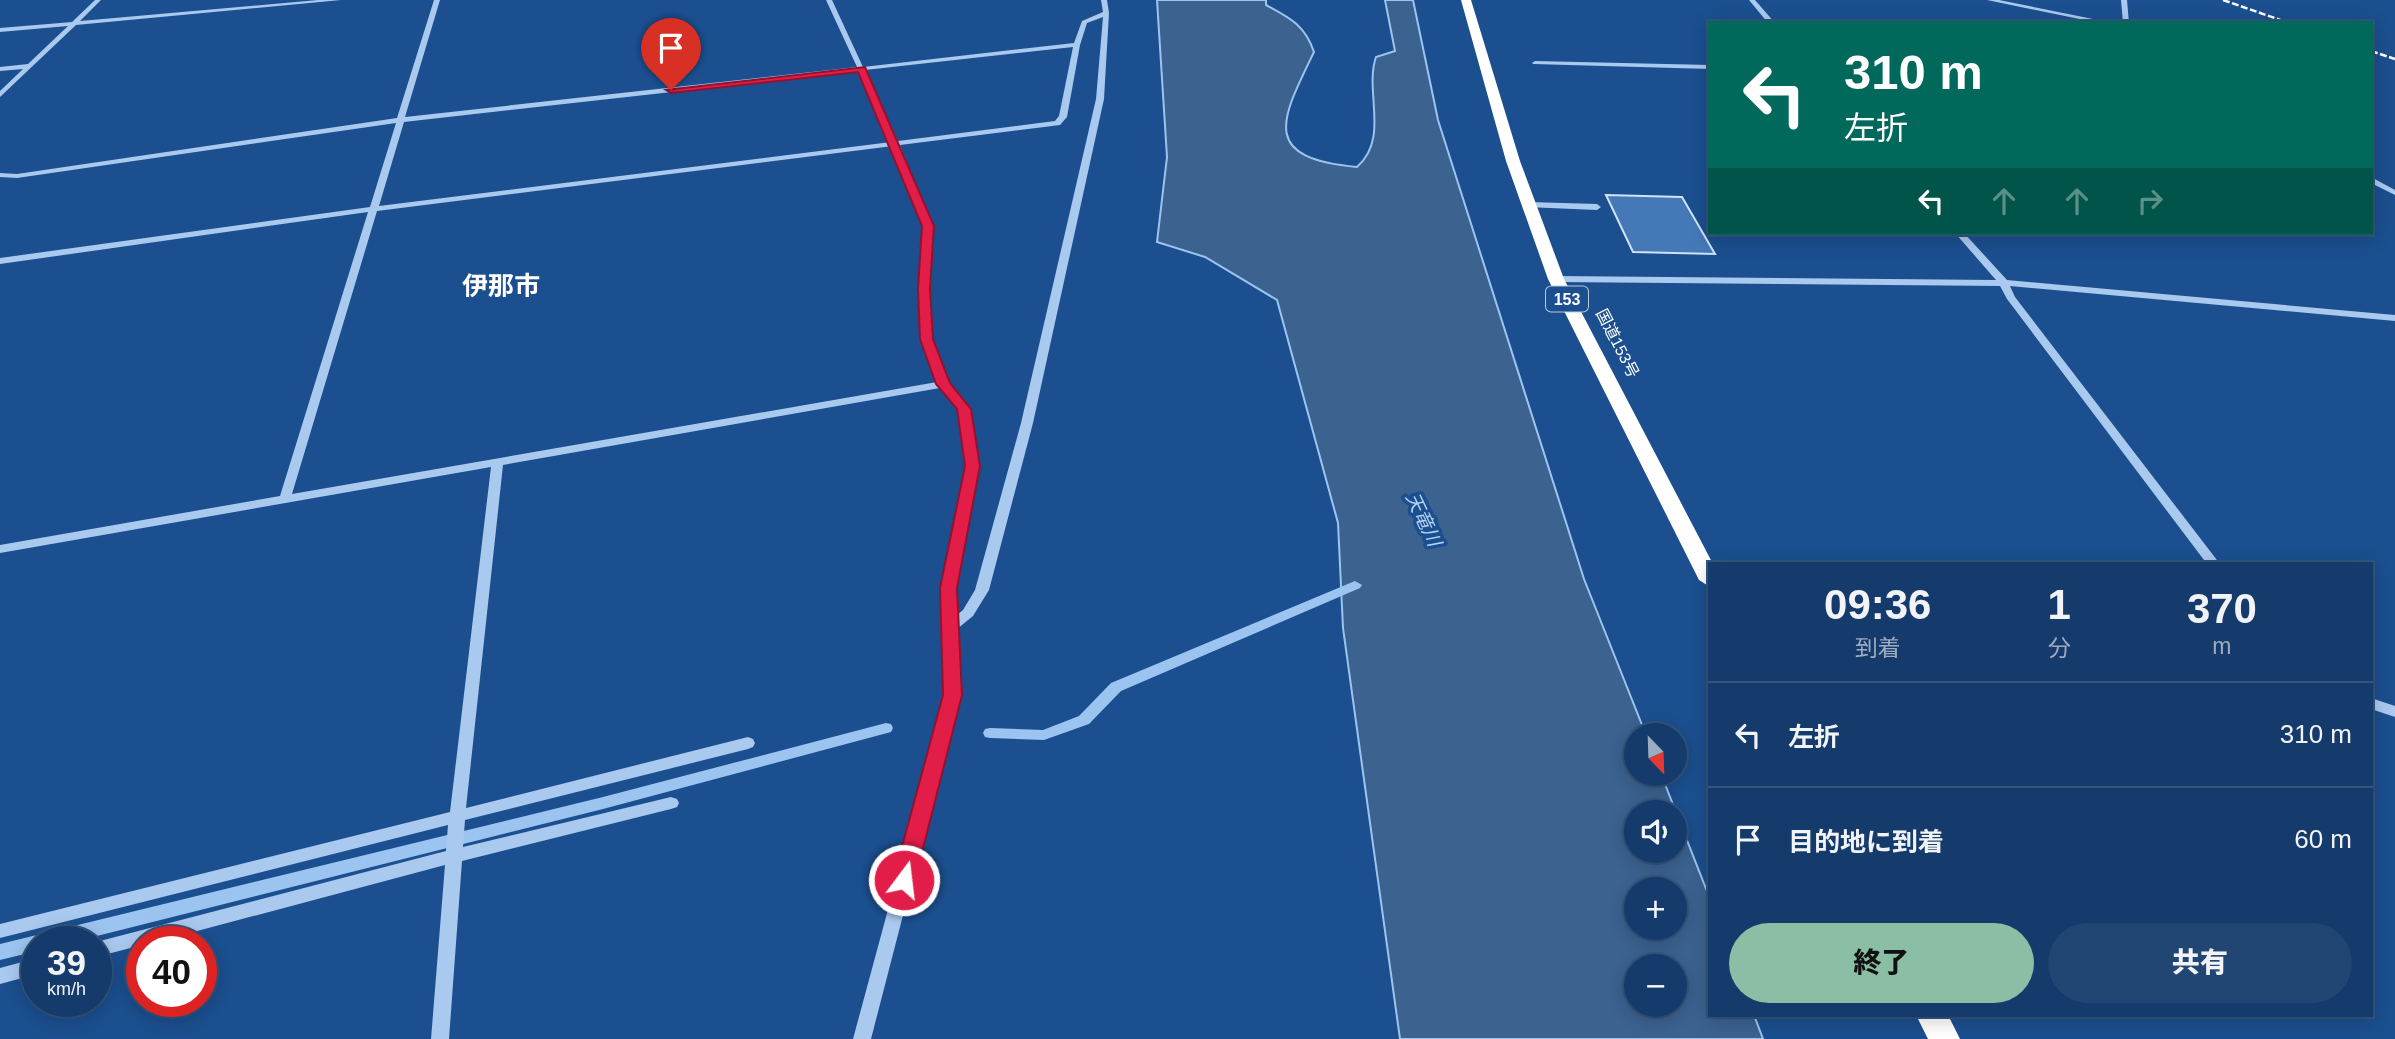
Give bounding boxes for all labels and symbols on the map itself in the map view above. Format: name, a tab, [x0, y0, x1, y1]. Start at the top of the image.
pin	[641, 18, 701, 90]
district label: 伊那市	[462, 271, 540, 301]
road number: 153	[1546, 286, 1588, 312]
street label: 国道153号	[1593, 306, 1642, 380]
water label: 天竜川	[1402, 489, 1446, 551]
north arrow	[1624, 723, 1687, 786]
position arrow	[867, 843, 941, 917]
speed limit sign: 40	[126, 926, 217, 1017]

